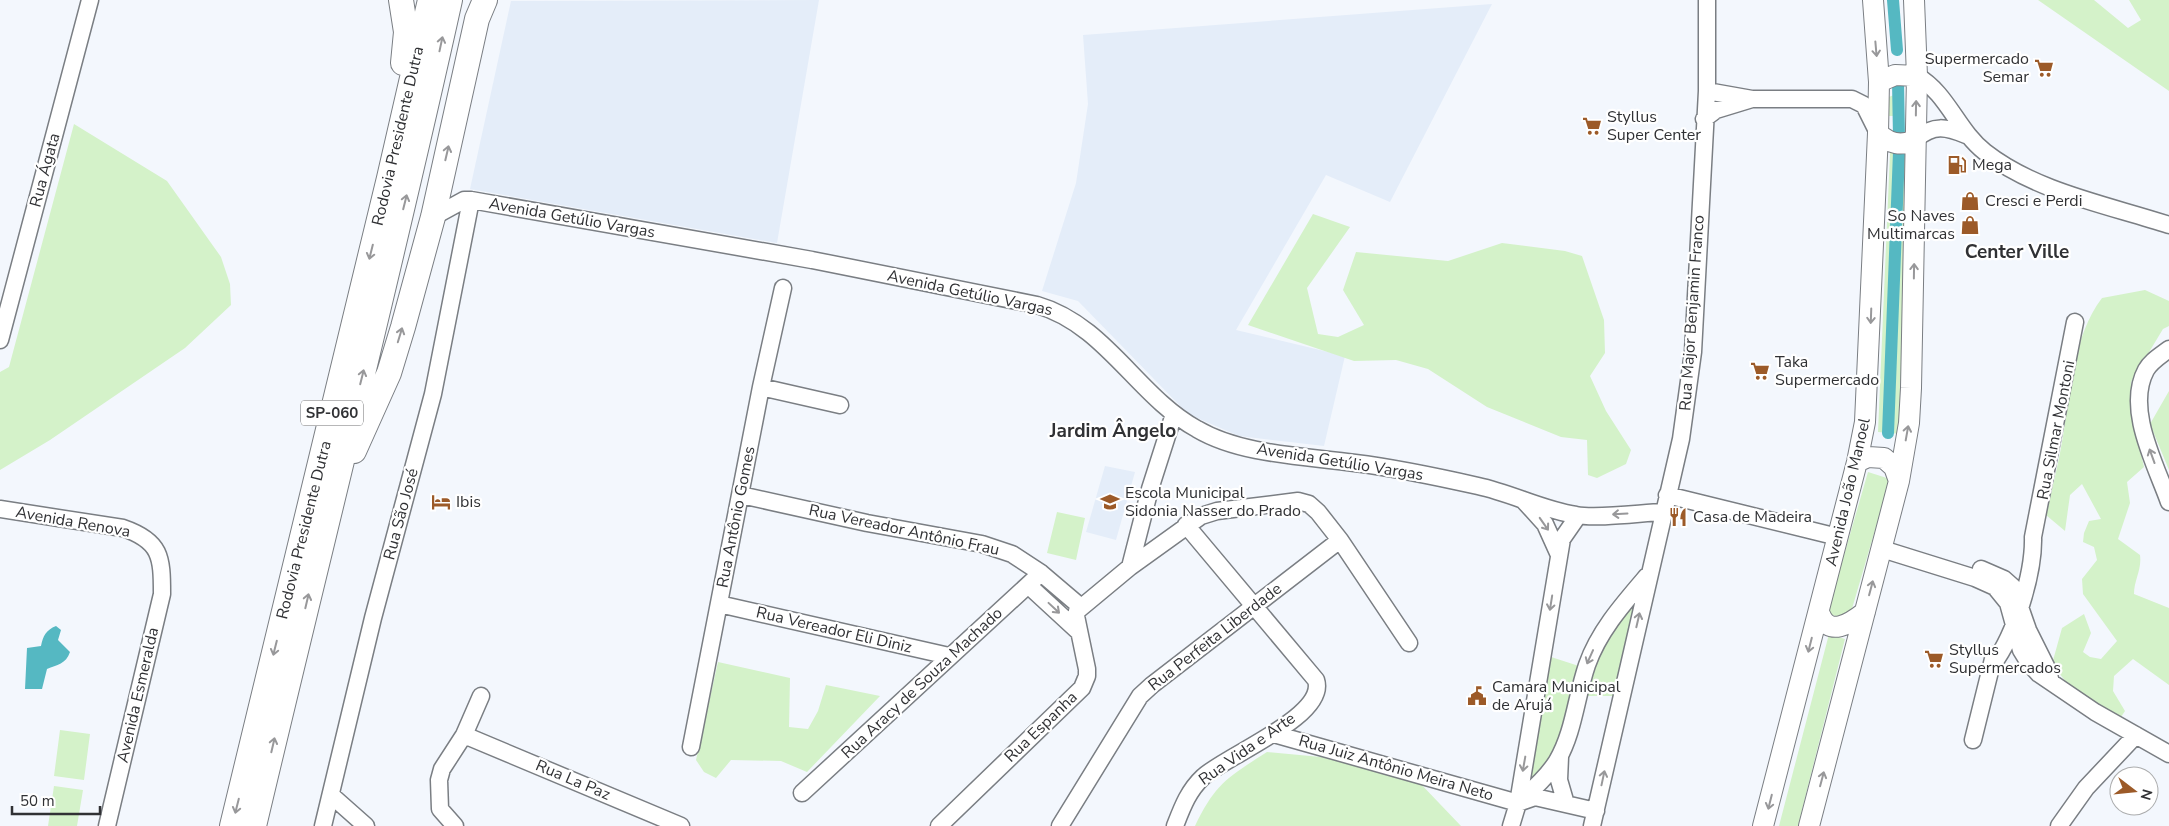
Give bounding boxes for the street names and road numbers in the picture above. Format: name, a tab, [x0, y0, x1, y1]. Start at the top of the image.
street label: Rodovia Presidente Dutra	[367, 44, 429, 228]
street label: Rua Ágata	[25, 131, 65, 209]
street label: Avenida Getúlio Vargas	[487, 193, 657, 243]
street label: Rua Major Benjamin Franco	[1674, 214, 1710, 412]
street label: Avenida Getúlio Vargas	[885, 265, 1055, 321]
street label: Rua Silmar Montoni	[2032, 358, 2080, 502]
road number: SP-060	[301, 400, 363, 426]
street label: Avenida João Manoel	[1820, 415, 1876, 568]
street label: Rodovia Presidente Dutra	[271, 438, 337, 622]
street label: Avenida Getúlio Vargas	[1255, 438, 1425, 486]
street label: Rua Antônio Gomes	[711, 444, 761, 590]
street label: Rua São José	[378, 466, 424, 562]
street label: Rua Vereador Antônio Frau	[807, 499, 1001, 561]
street label: Avenida Renova	[14, 501, 132, 543]
street label: Rua Perfeita Liberdade	[1144, 578, 1286, 696]
street label: Rua Vereador Eli Diniz	[754, 601, 914, 659]
street label: Rua Aracy de Souza Machado	[837, 602, 1007, 764]
street label: Avenida Esmeralda	[112, 625, 164, 765]
street label: Rua Espanha	[1000, 687, 1082, 767]
street label: Rua Vida e Arte	[1194, 707, 1300, 791]
street label: Rua Juiz Antônio Meira Neto	[1296, 730, 1496, 806]
street label: Rua La Paz	[532, 754, 614, 806]

